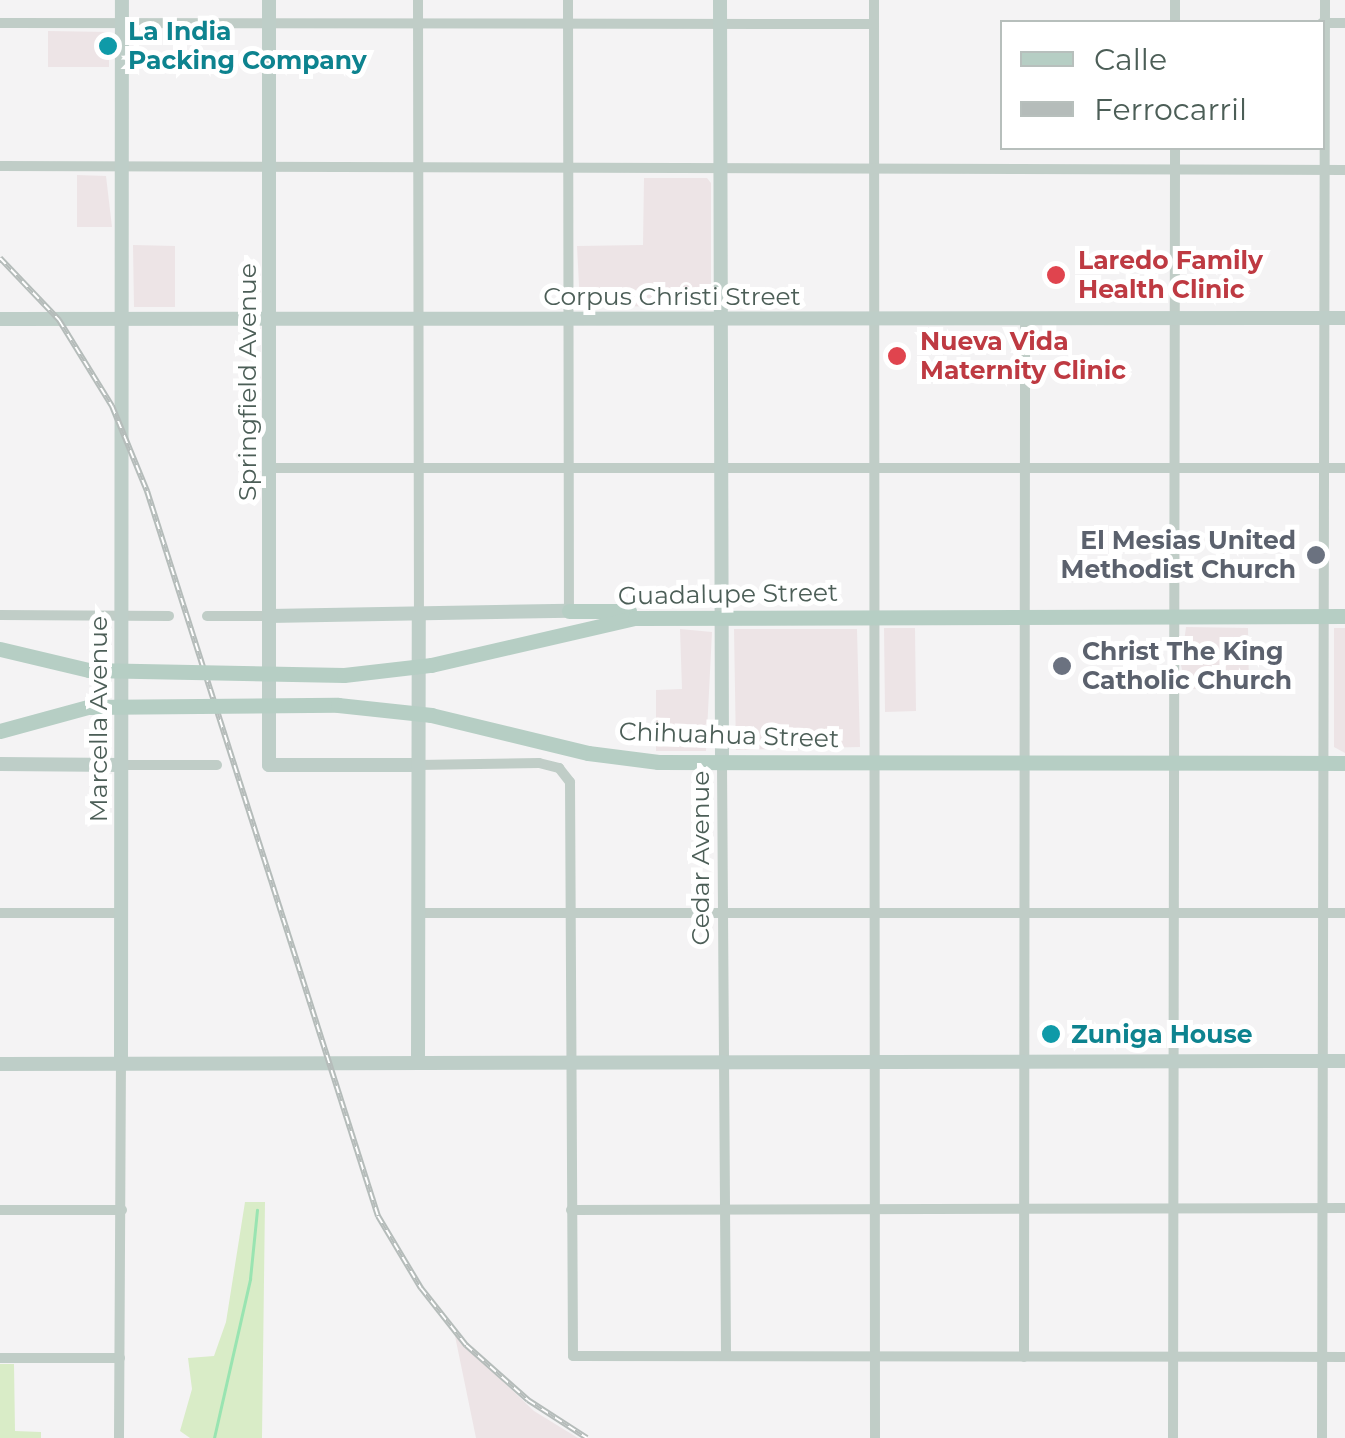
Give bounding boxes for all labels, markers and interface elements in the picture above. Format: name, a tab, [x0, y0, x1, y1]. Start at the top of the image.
place label: La India Packing Company	[128, 17, 367, 76]
legend	[1000, 20, 1325, 150]
marker: La India Packing Company	[97, 35, 119, 57]
text: Calle	[1094, 41, 1167, 78]
text: Ferrocarril	[1094, 91, 1247, 128]
place label: Laredo Family Health Clinic	[1078, 246, 1263, 305]
marker: Laredo Family Health Clinic	[1043, 262, 1069, 288]
street label: Springfield Avenue	[232, 263, 262, 501]
street label: Corpus Christi Street	[543, 281, 801, 311]
place label: Nueva Vida Maternity Clinic	[920, 327, 1126, 386]
marker: Nueva Vida Maternity Clinic	[884, 343, 910, 369]
place label: El Mesias United Methodist Church	[1061, 526, 1296, 585]
marker: El Mesias United Methodist Church	[1305, 544, 1327, 566]
street label: Guadalupe Street	[618, 577, 838, 611]
street label: Marcella Avenue	[83, 616, 113, 822]
place label: Christ The King Catholic Church	[1082, 637, 1292, 696]
marker: Christ The King Catholic Church	[1051, 655, 1073, 677]
street label: Chihuahua Street	[618, 716, 840, 754]
street label: Cedar Avenue	[685, 771, 715, 945]
place label: Zuniga House	[1071, 1019, 1252, 1049]
marker: Zuniga House	[1040, 1023, 1062, 1045]

